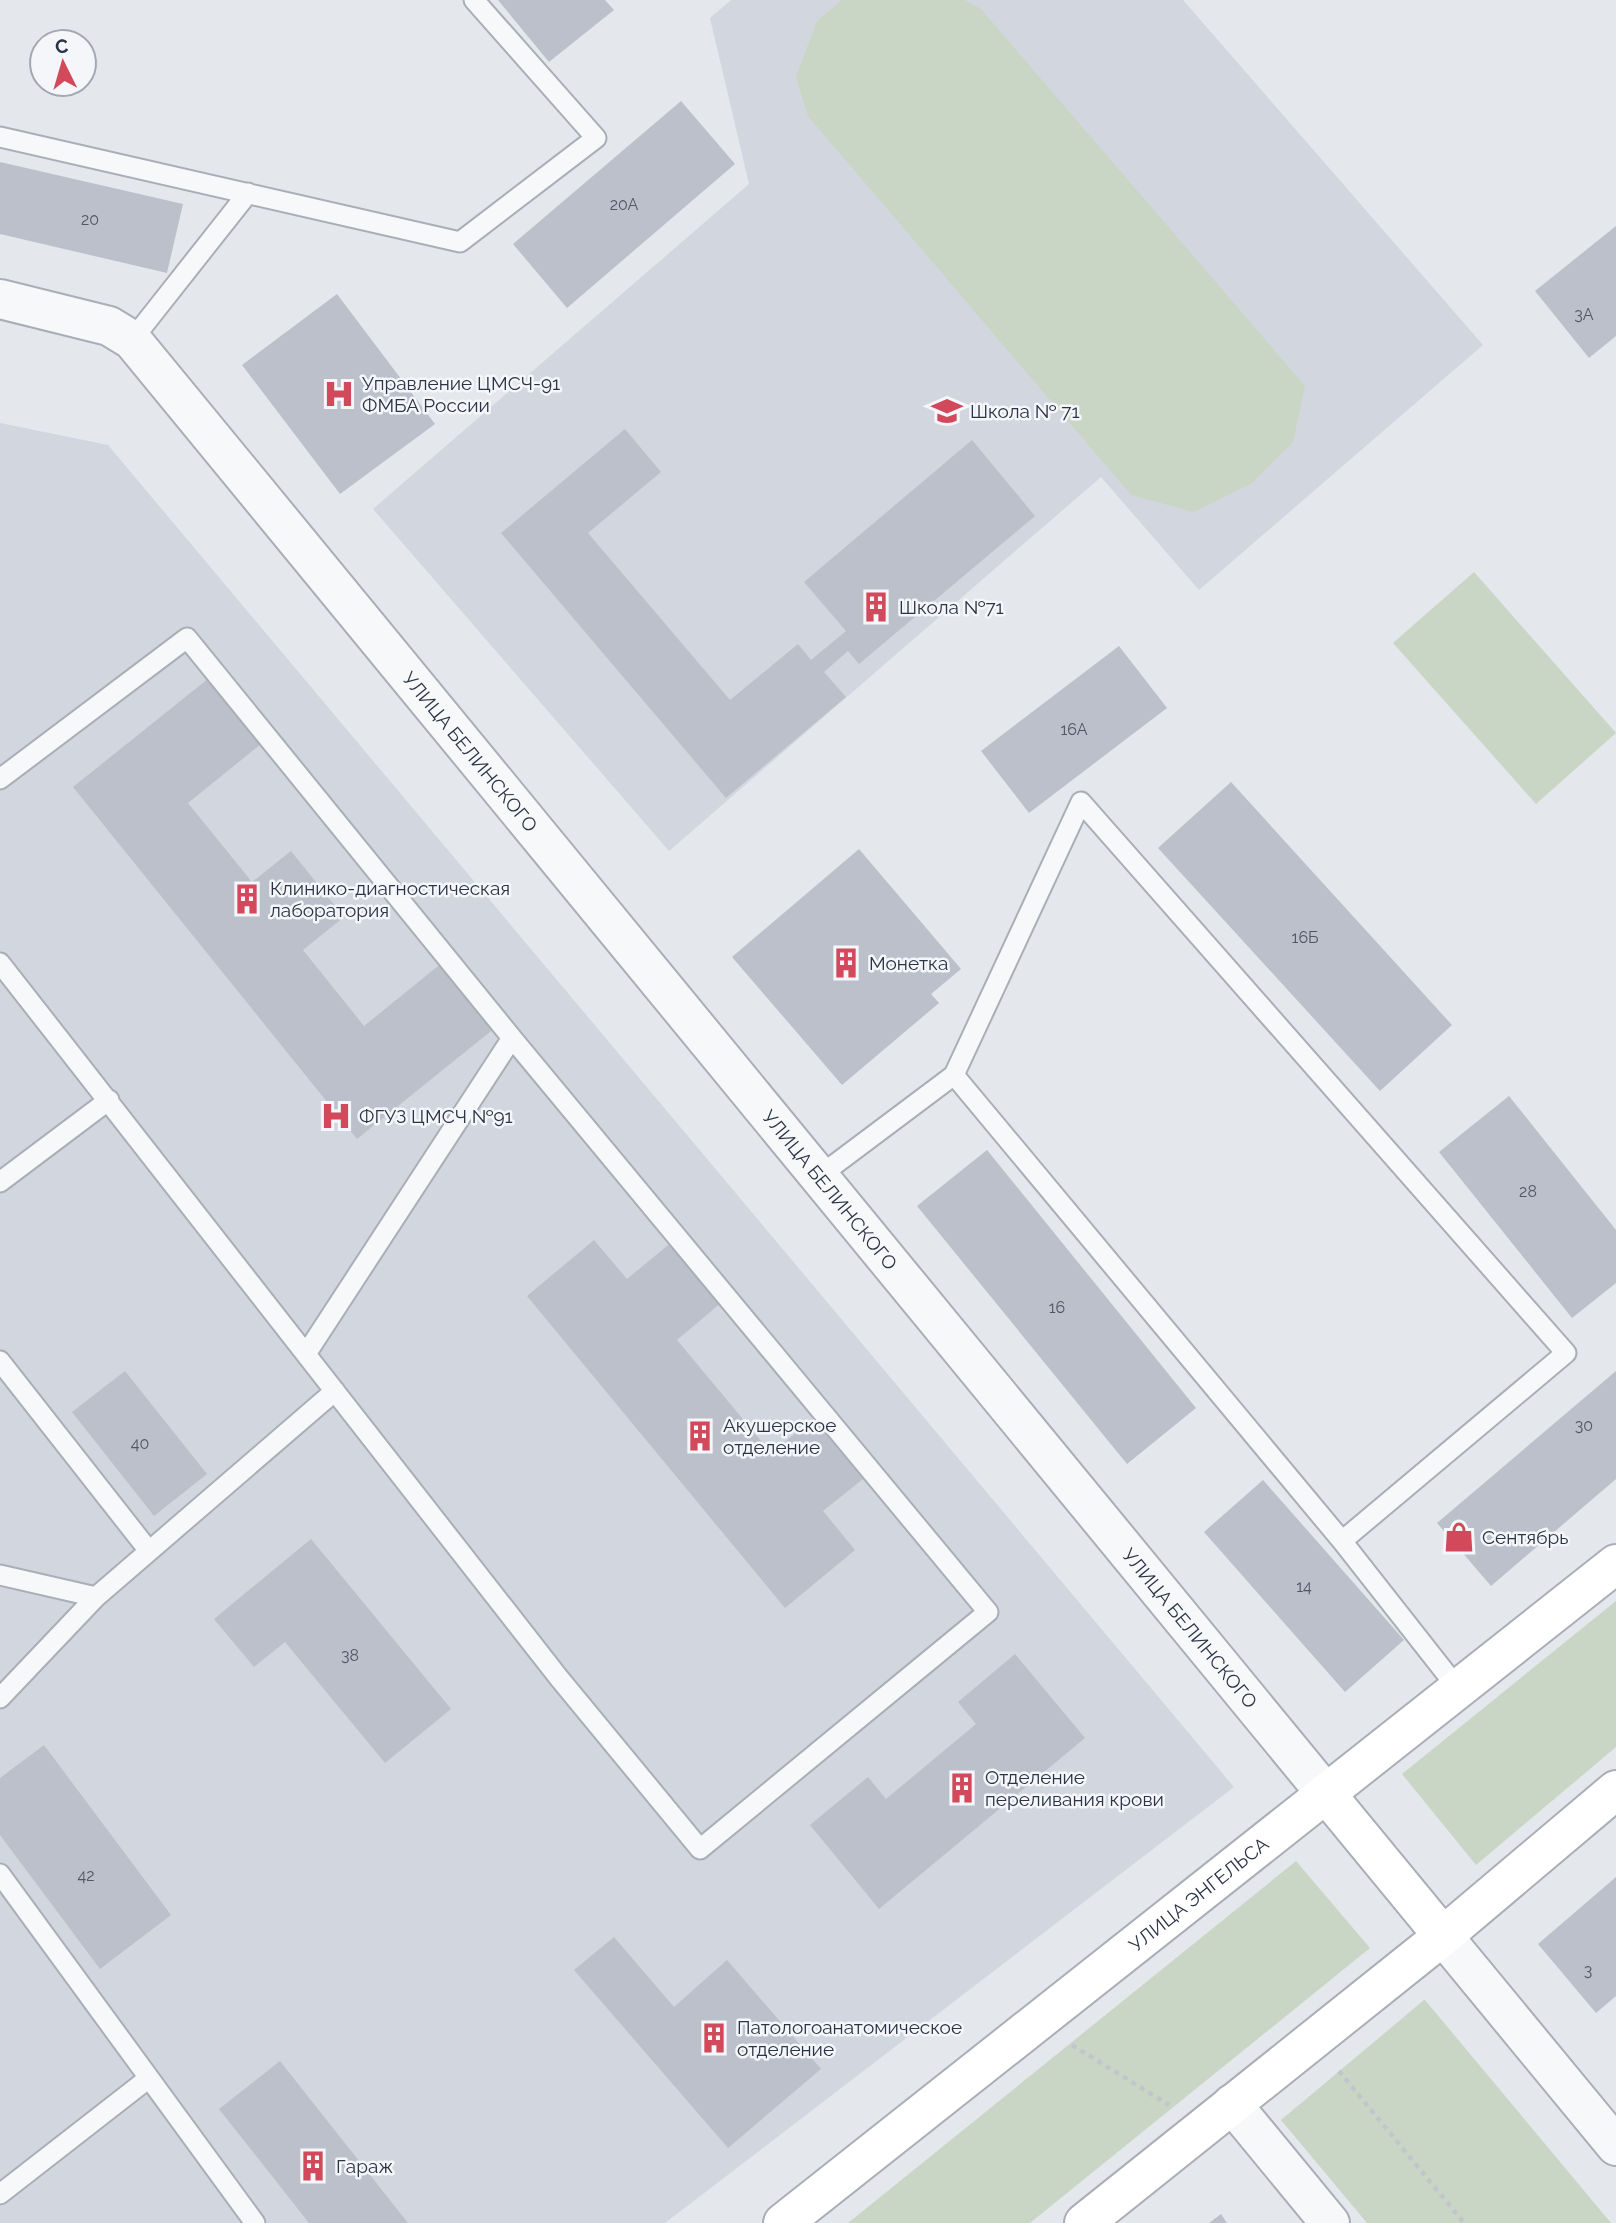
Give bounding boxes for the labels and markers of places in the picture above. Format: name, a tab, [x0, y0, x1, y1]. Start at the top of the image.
place label: Управление ЦМСЧ-91 ФМБА России	[362, 372, 560, 416]
hospital icon: Управление ЦМСЧ-91 ФМБА России	[322, 377, 356, 411]
school or university icon: Школа № 71	[930, 394, 964, 428]
place label: Школа № 71	[970, 400, 1080, 422]
building icon: Школа №71	[859, 590, 893, 624]
place label: Школа №71	[899, 596, 1004, 618]
place label: Клинико-диагностическая лаборатория	[270, 877, 510, 921]
building icon: Клинико-диагностическая лаборатория	[230, 882, 264, 916]
building icon: Монетка	[829, 946, 863, 980]
place label: Монетка	[869, 952, 948, 974]
hospital icon: ФГУЗ ЦМСЧ №91	[319, 1099, 353, 1133]
place label: ФГУЗ ЦМСЧ №91	[359, 1105, 513, 1127]
place label: Акушерское отделение	[723, 1414, 836, 1458]
building icon: Акушерское отделение	[683, 1419, 717, 1453]
shop icon: Сентябрь	[1442, 1520, 1476, 1554]
place label: Сентябрь	[1482, 1526, 1569, 1548]
place label: Отделение переливания крови	[985, 1766, 1164, 1810]
building icon: Отделение переливания крови	[945, 1771, 979, 1805]
place label: Патологоанатомическое отделение	[737, 2016, 962, 2060]
building icon: Патологоанатомическое отделение	[697, 2021, 731, 2055]
building icon: Гараж	[296, 2149, 330, 2183]
place label: Гараж	[336, 2155, 393, 2177]

